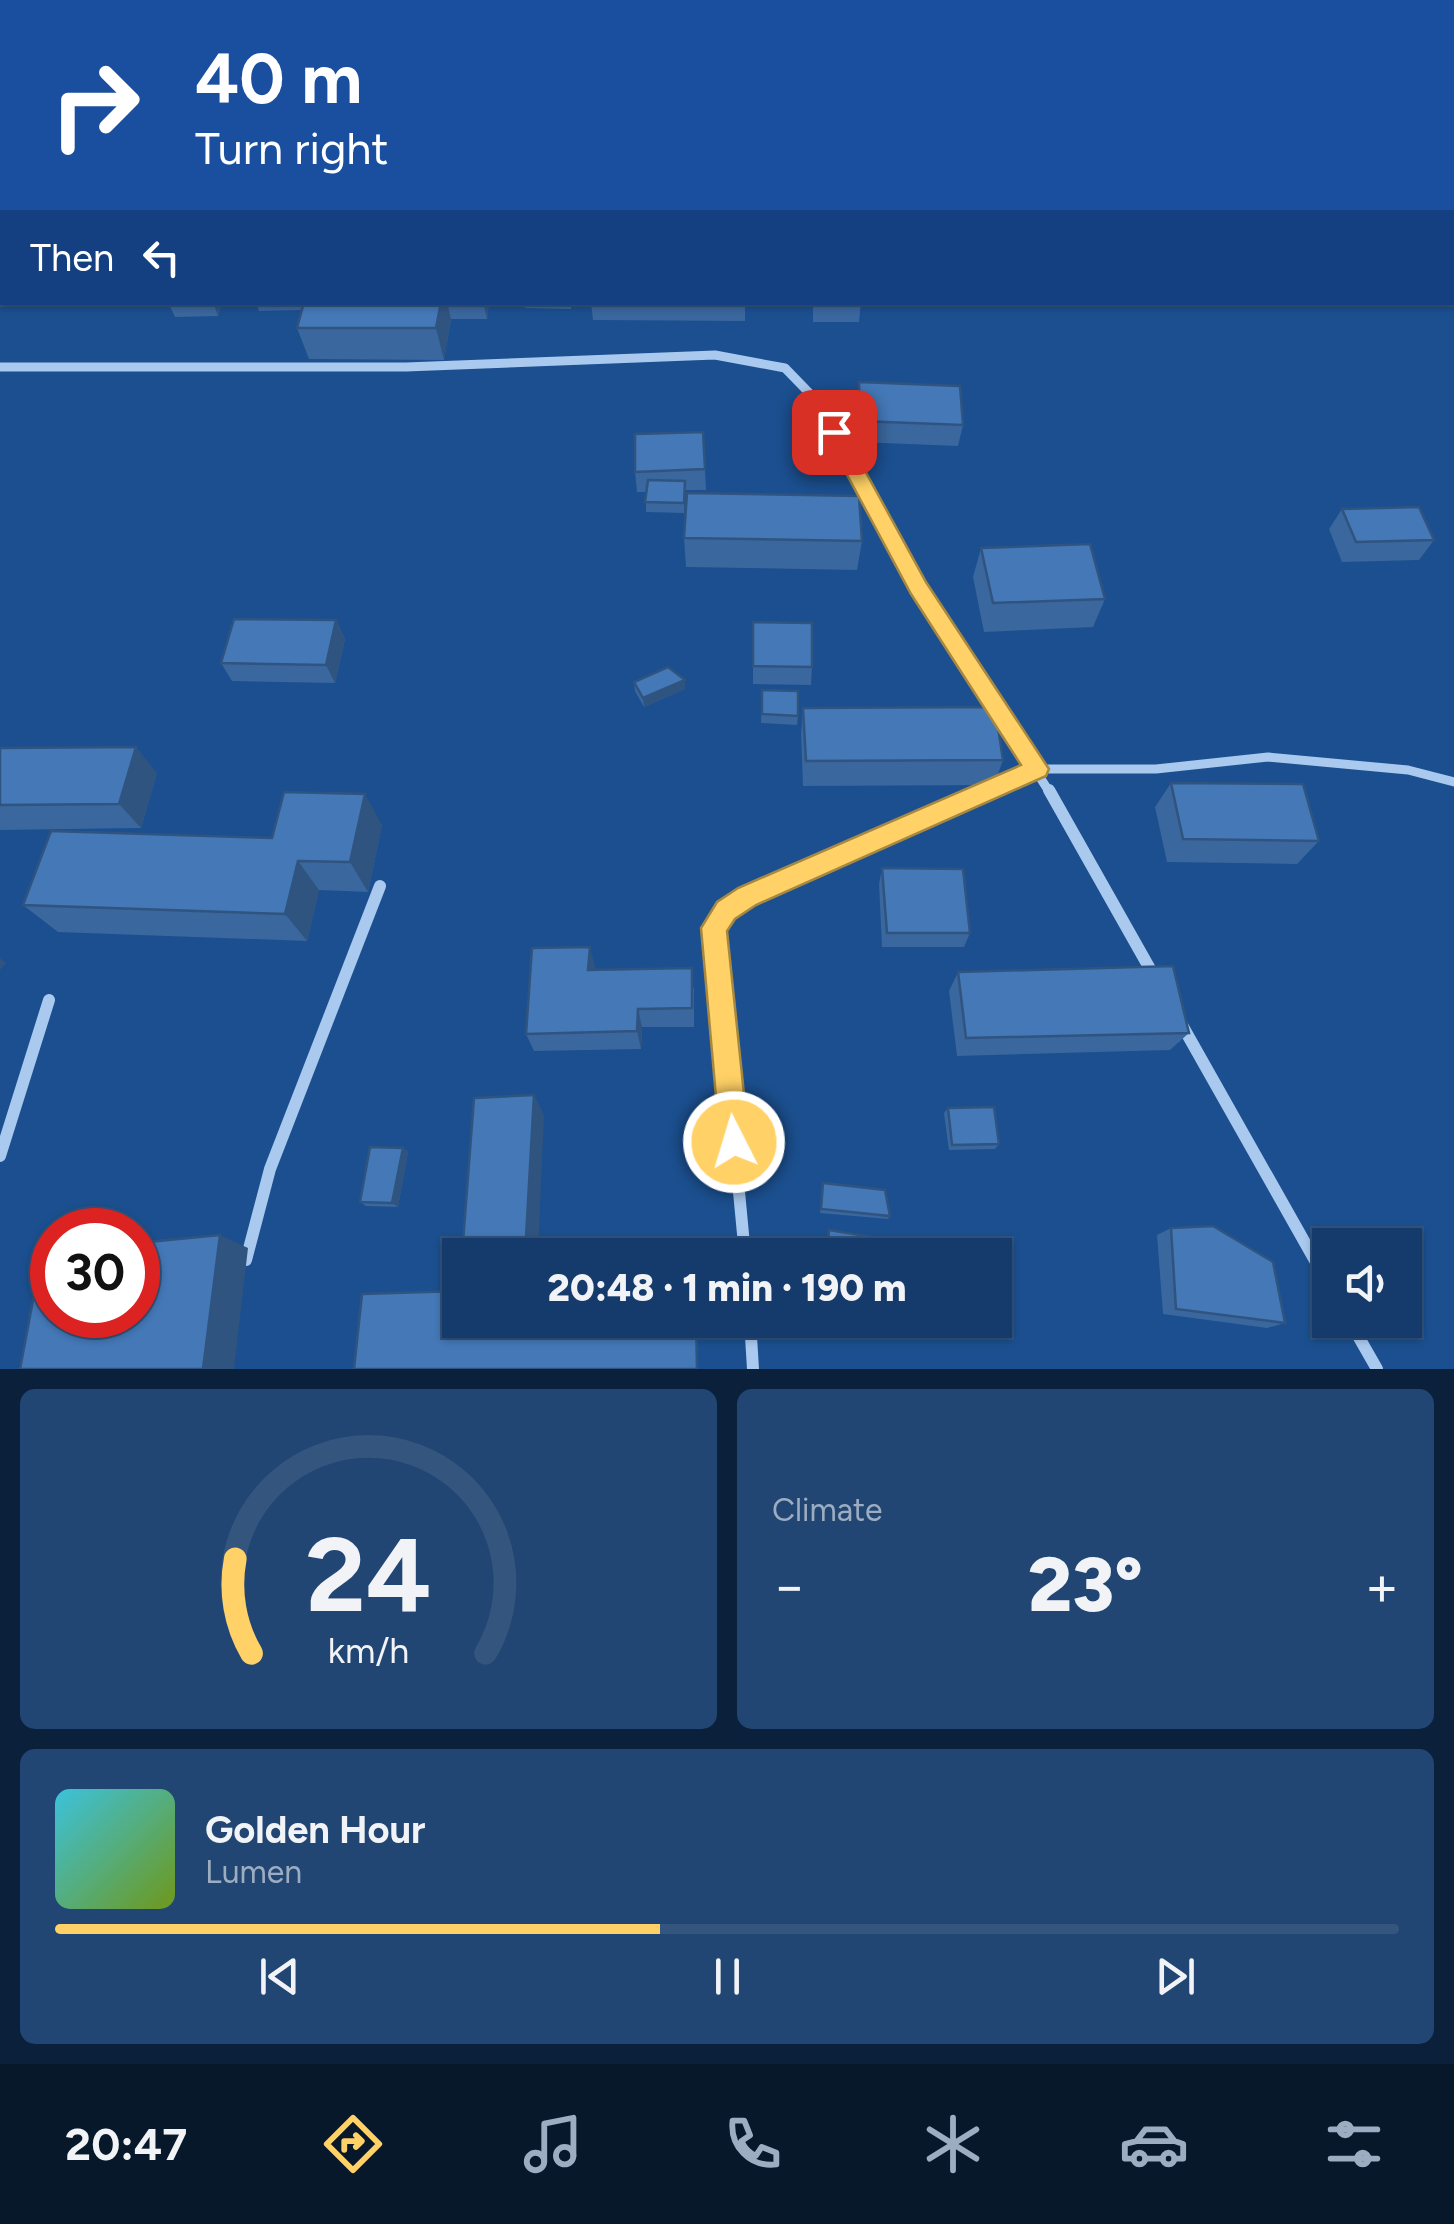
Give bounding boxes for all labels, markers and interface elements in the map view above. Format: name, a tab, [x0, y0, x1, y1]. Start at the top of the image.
text: 40 m	[195, 36, 362, 121]
icon: right	[30, 40, 160, 170]
text: Turn right	[195, 121, 388, 175]
icon: left	[134, 230, 189, 285]
text: Then	[30, 235, 114, 281]
pin	[792, 390, 877, 475]
icon: arrive	[807, 405, 862, 460]
position arrow	[682, 1090, 786, 1194]
speed limit sign: 30	[30, 1208, 160, 1338]
map controls	[1312, 1228, 1422, 1338]
button: sound	[1312, 1228, 1422, 1338]
text: 20:48 · 1 min · 190 m	[548, 1265, 906, 1311]
text: Climate	[772, 1491, 883, 1529]
text: 24	[305, 1512, 432, 1637]
text: 23°	[1028, 1540, 1143, 1630]
text: −	[772, 1553, 806, 1619]
text: +	[1365, 1553, 1399, 1619]
text: km/h	[328, 1629, 409, 1672]
text: Golden Hour	[205, 1807, 426, 1853]
text: Lumen	[205, 1853, 302, 1891]
icon: previous	[252, 1949, 307, 2004]
icon: pause	[700, 1949, 755, 2004]
icon: next	[1148, 1949, 1203, 2004]
icon: directions	[318, 2109, 388, 2179]
icon: music	[518, 2109, 588, 2179]
icon: phone	[718, 2109, 788, 2179]
icon: climate	[918, 2109, 988, 2179]
icon: car	[1119, 2109, 1189, 2179]
icon: filters	[1319, 2109, 1389, 2179]
text: 20:47	[65, 2117, 187, 2171]

